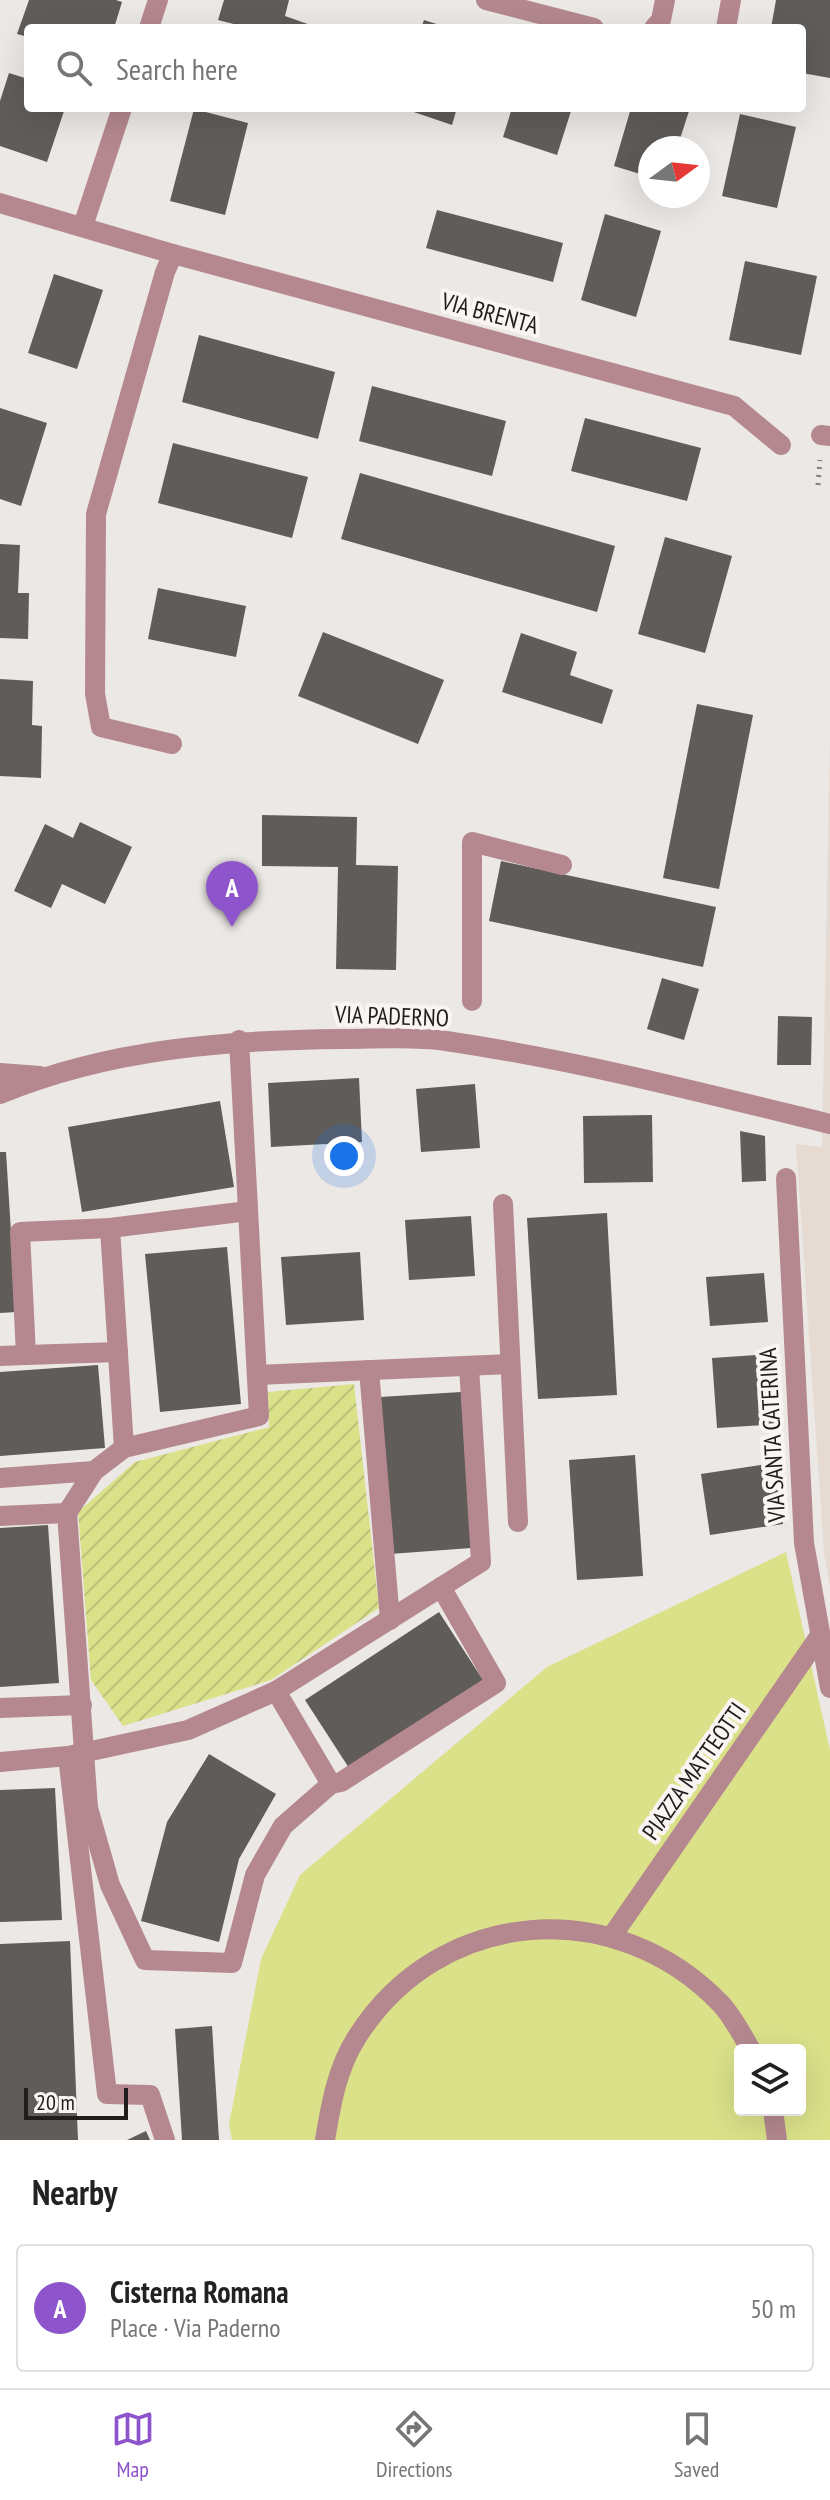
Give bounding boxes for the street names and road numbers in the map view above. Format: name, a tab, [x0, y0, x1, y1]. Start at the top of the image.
street label: VIA BRENTA	[437, 285, 543, 341]
street label: VIA PADERNO	[334, 998, 449, 1033]
street label: VIA SANTA CATERINA	[752, 1346, 792, 1524]
street label: PIAZZA MATTEOTTI	[635, 1696, 753, 1846]

